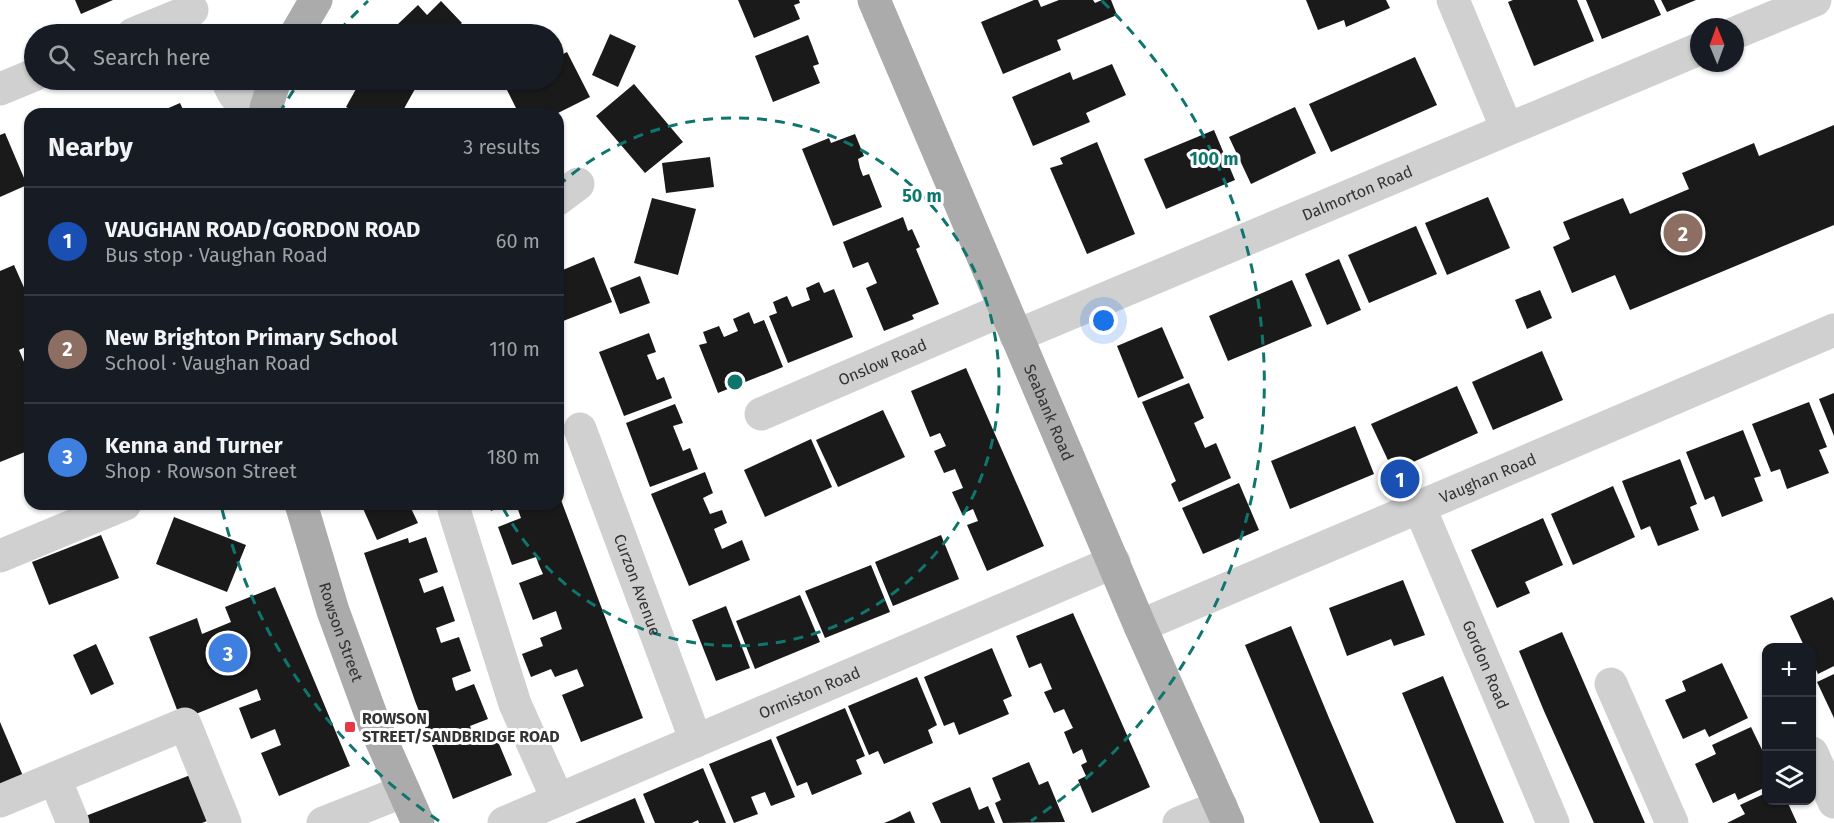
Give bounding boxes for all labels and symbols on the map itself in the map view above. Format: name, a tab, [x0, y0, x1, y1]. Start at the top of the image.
north arrow	[1690, 18, 1744, 72]
text: 100 m	[1190, 148, 1238, 170]
street label: Dalmorton Road	[1299, 161, 1415, 225]
text: 50 m	[902, 185, 942, 207]
pin: 2	[1664, 210, 1702, 256]
your location	[1089, 306, 1118, 335]
street label: Onslow Road	[835, 335, 930, 390]
street label: Seabank Road	[1020, 361, 1078, 464]
centre of rings	[725, 372, 745, 392]
street label: Vaughan Road	[1437, 449, 1539, 507]
pin: 1	[1380, 456, 1420, 502]
street label: Curzon Avenue	[610, 531, 665, 638]
street label: Rowson Street	[315, 580, 367, 685]
street label: Gordon Road	[1458, 617, 1513, 712]
pin: 3	[208, 630, 248, 676]
street label: Ormiston Road	[756, 663, 863, 723]
place label: ROWSON STREET/SANDBRIDGE ROAD	[362, 709, 560, 746]
marker: ROWSON STREET/SANDBRIDGE ROAD	[343, 720, 357, 734]

